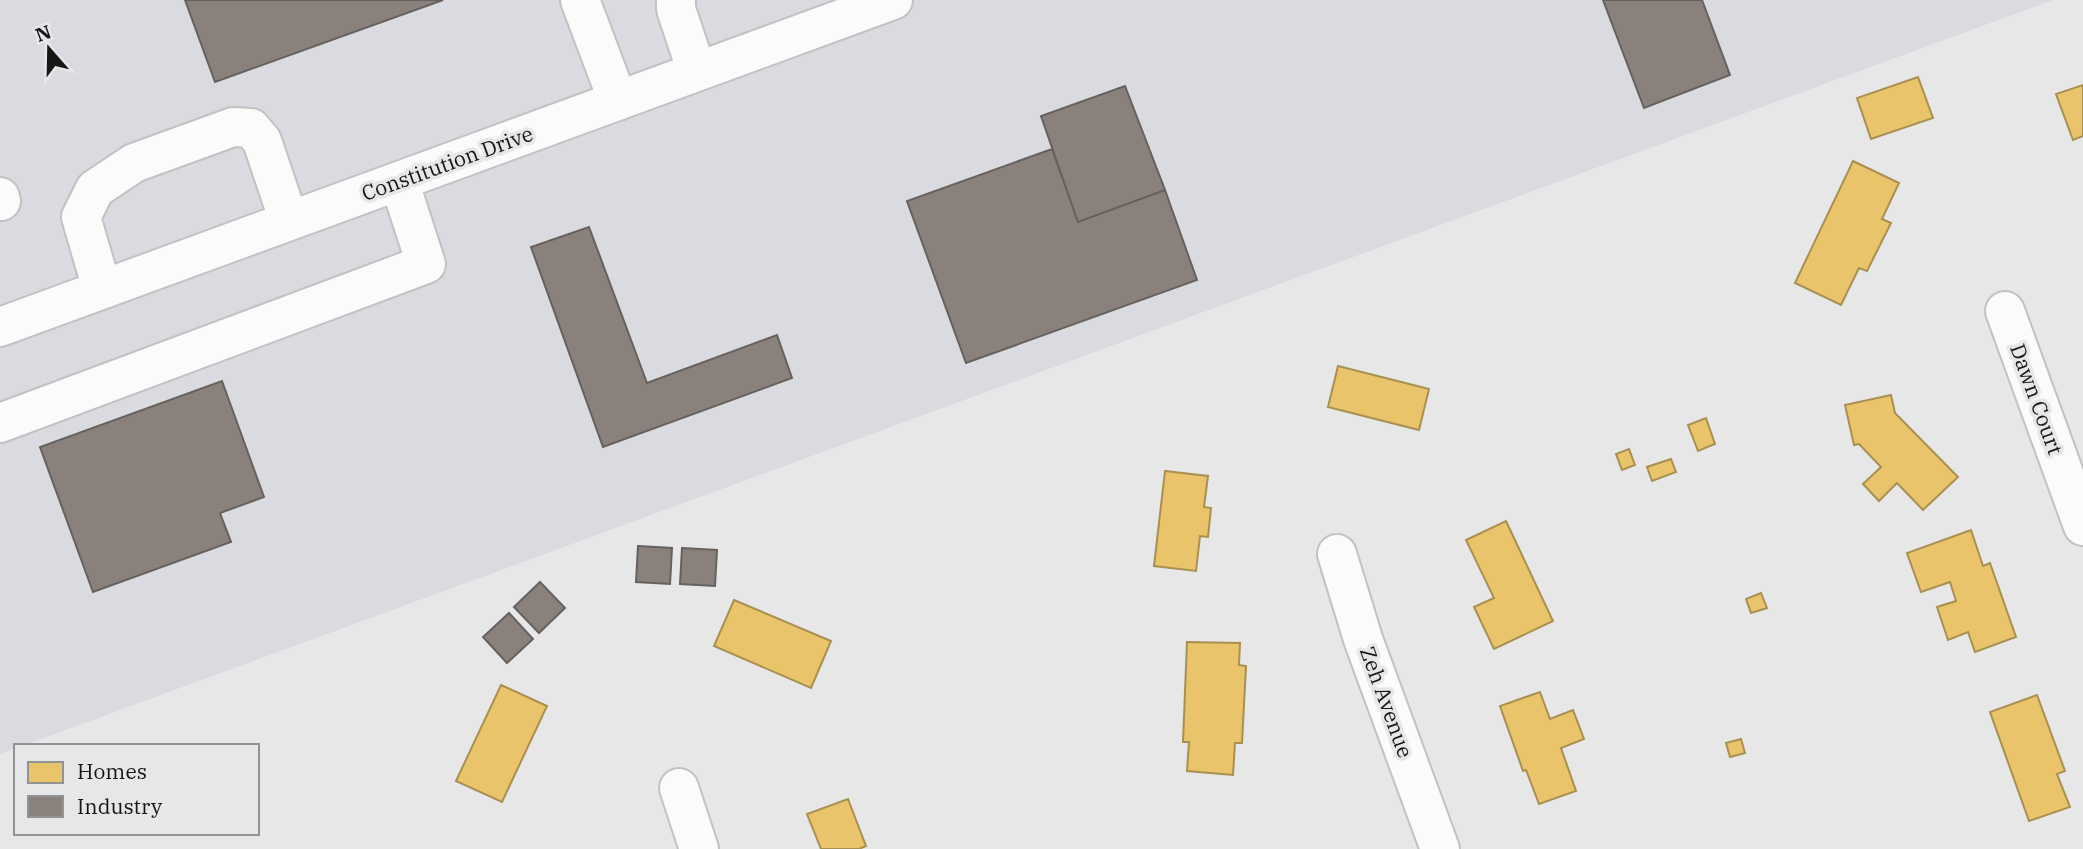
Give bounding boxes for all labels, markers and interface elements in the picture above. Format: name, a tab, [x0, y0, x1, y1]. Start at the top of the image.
north arrow	[14, 14, 84, 84]
text: N	[32, 19, 54, 47]
street label: Constitution Drive	[357, 119, 537, 207]
street label: Dawn Court	[2004, 340, 2070, 458]
street label: Zeh Avenue	[1354, 643, 1420, 761]
legend	[14, 744, 259, 835]
text: Homes	[77, 757, 147, 785]
text: Industry	[77, 792, 163, 820]

